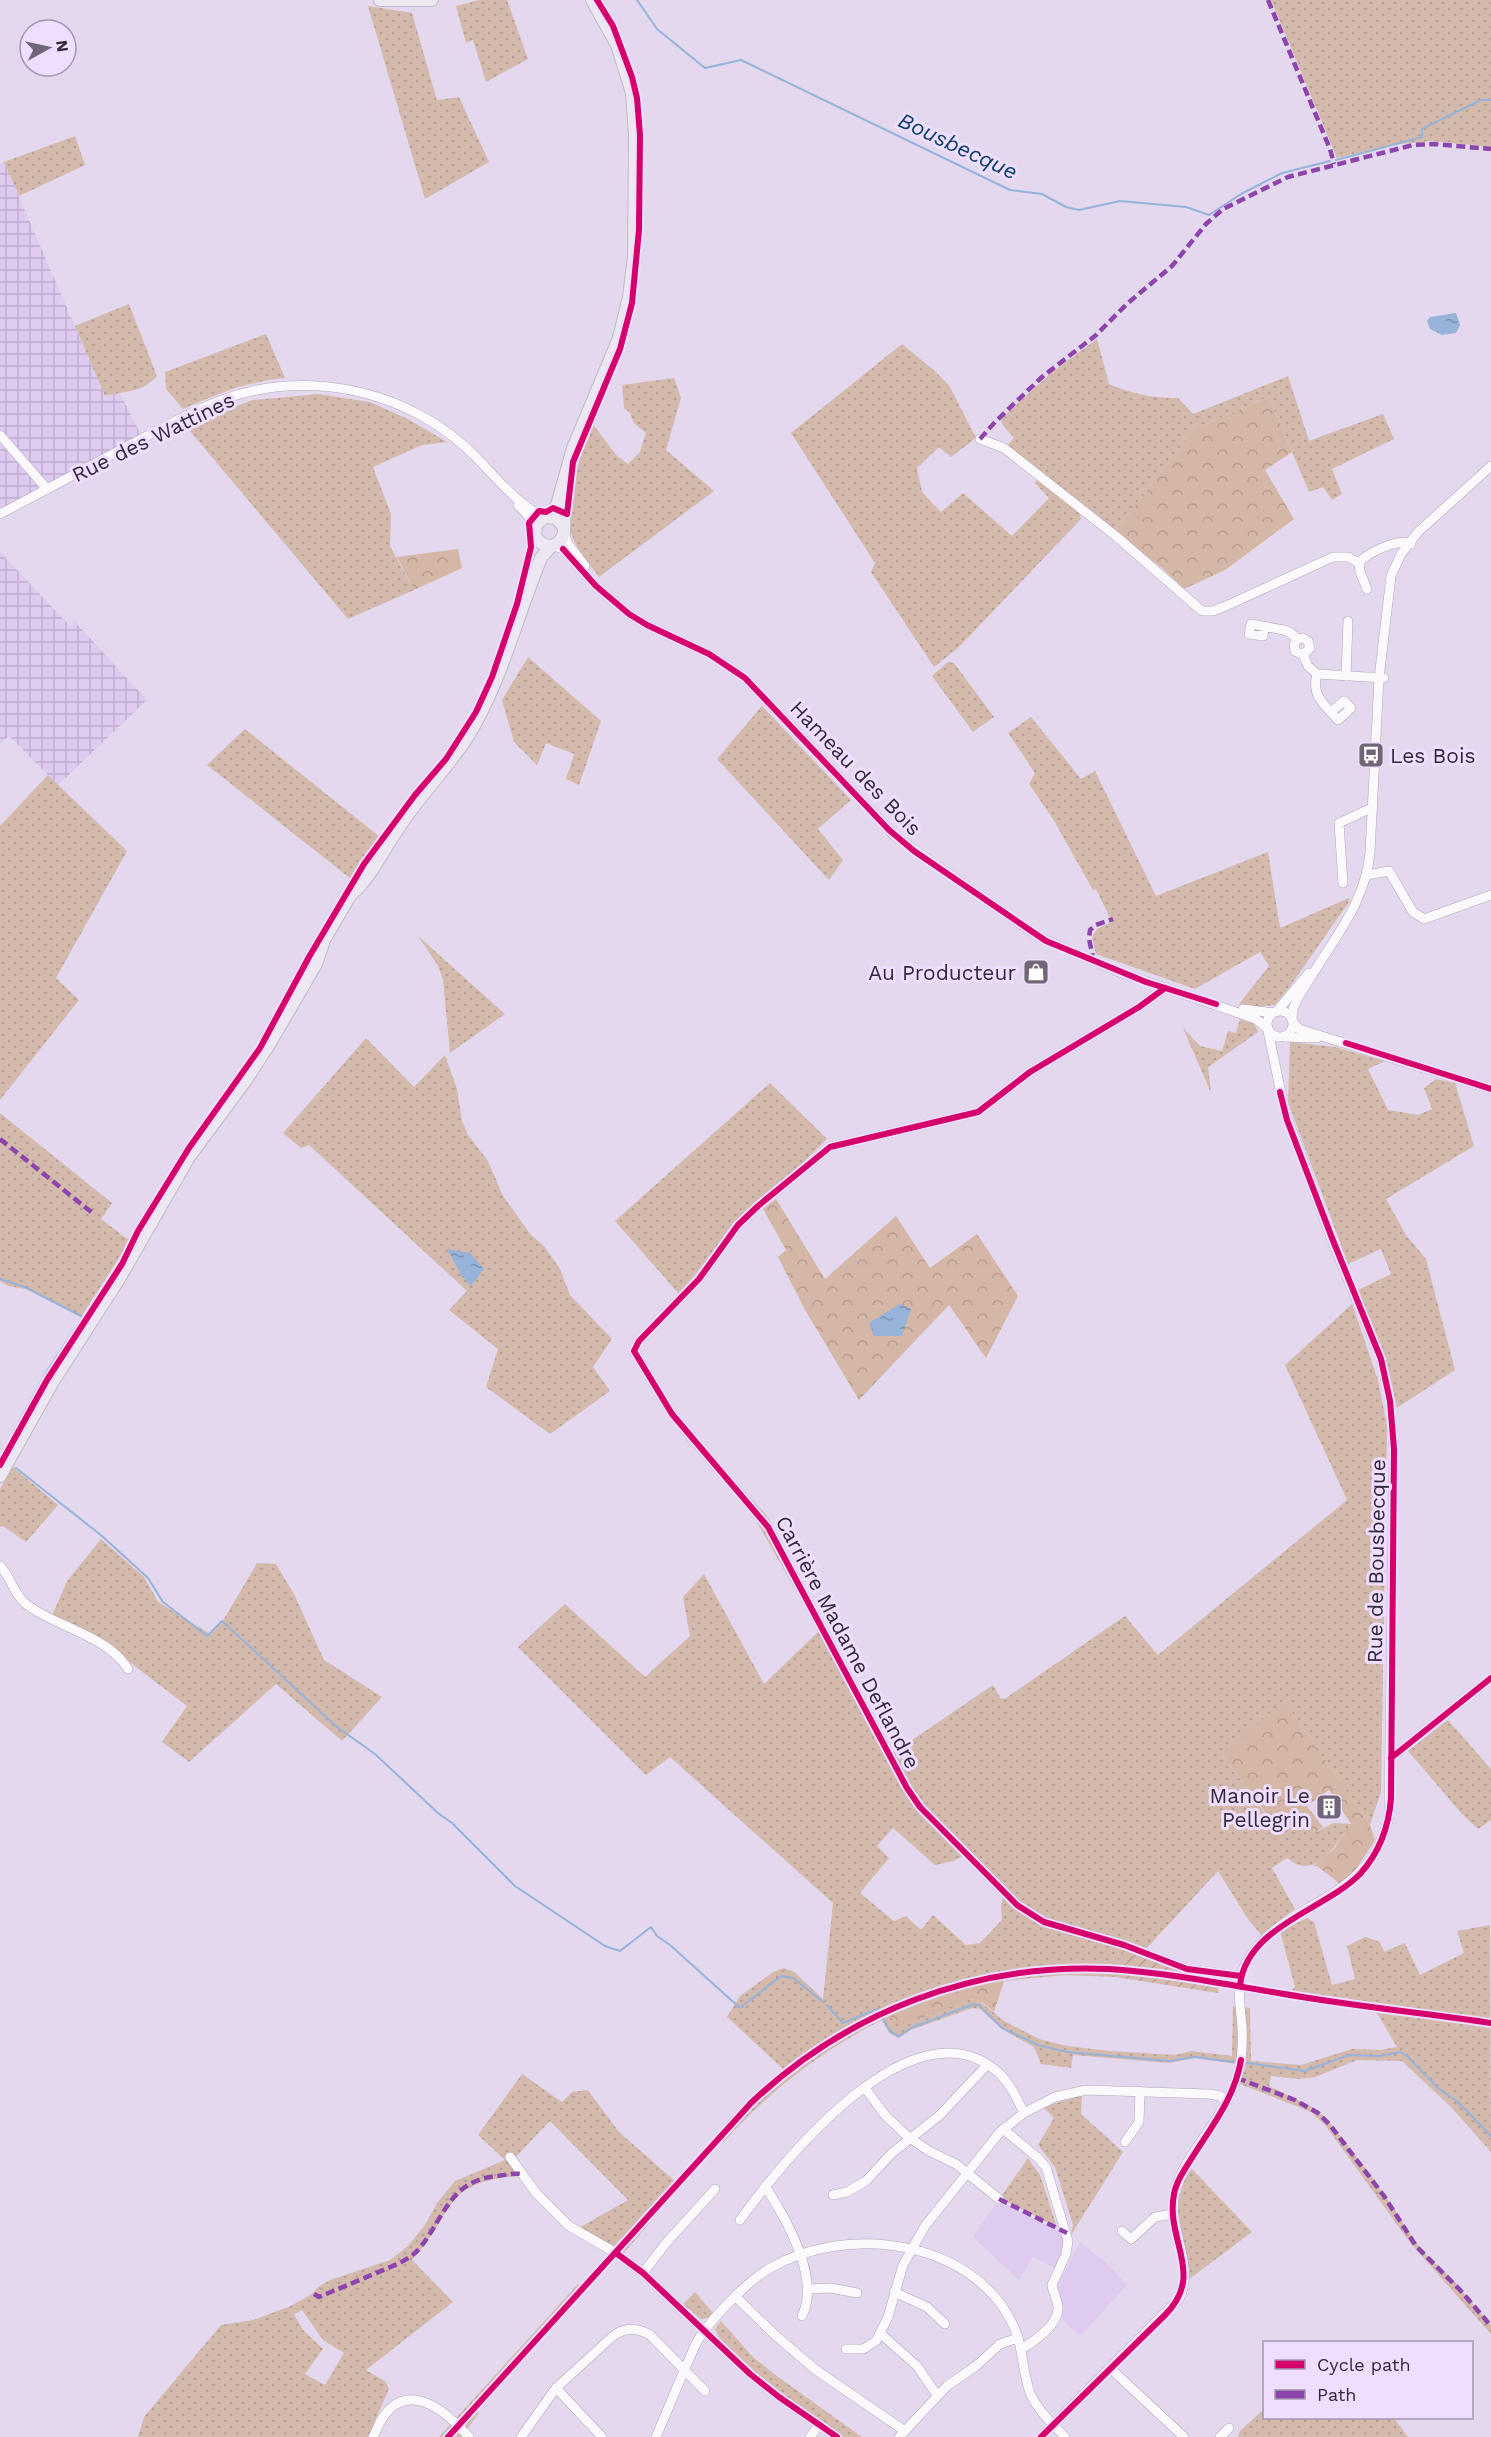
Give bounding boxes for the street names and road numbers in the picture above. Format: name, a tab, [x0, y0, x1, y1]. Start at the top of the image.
street label: Rue des Wattines	[68, 387, 238, 487]
street label: Hameau des Bois	[785, 695, 927, 841]
street label: Rue de Bousbecque	[1362, 1459, 1390, 1663]
street label: Carrière Madame Deflandre	[771, 1511, 925, 1773]

